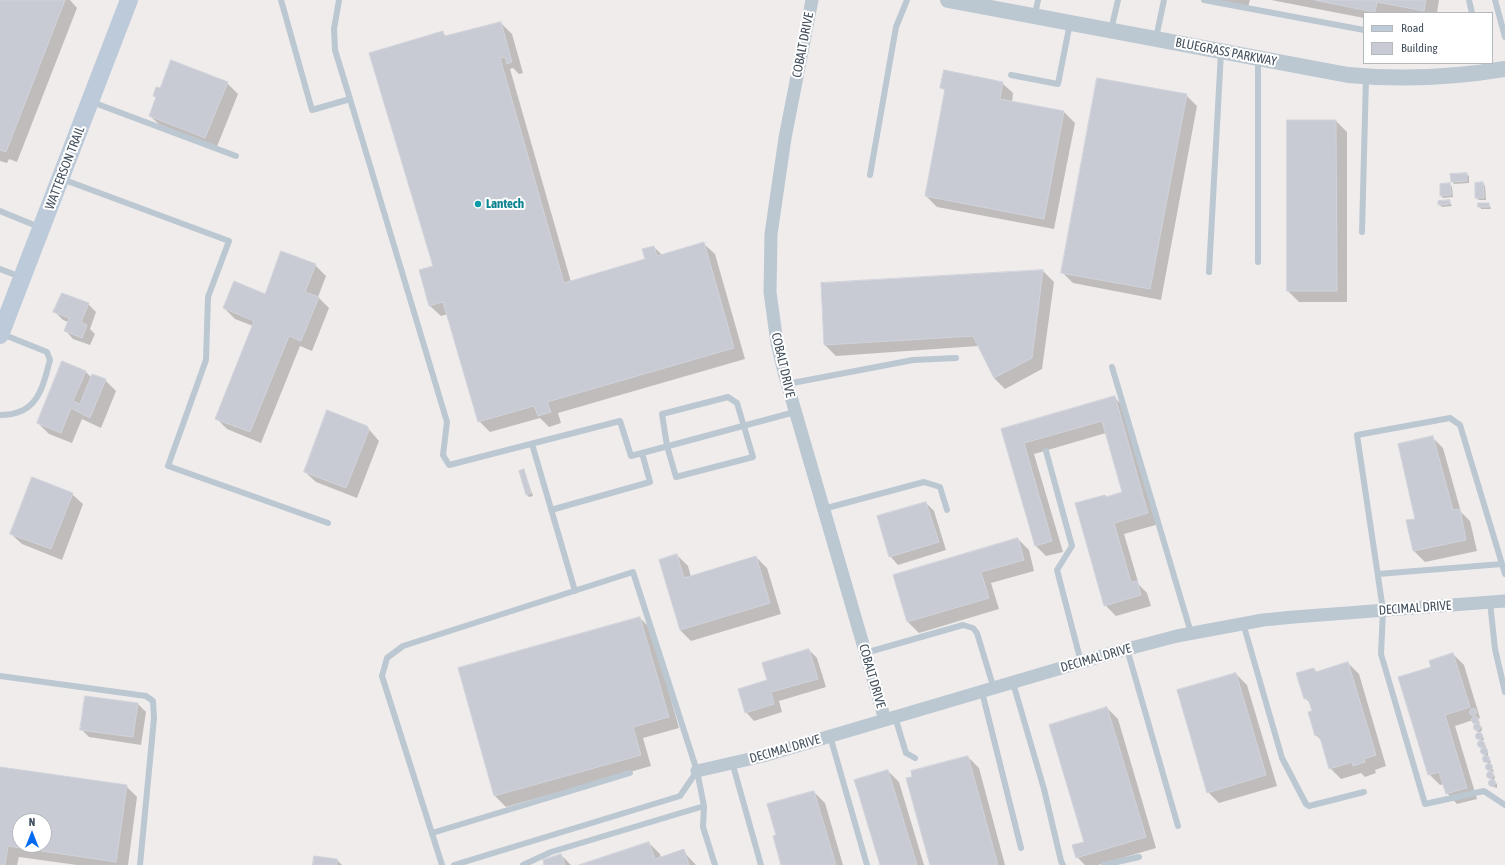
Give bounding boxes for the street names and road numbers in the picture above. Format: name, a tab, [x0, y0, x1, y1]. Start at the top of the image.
street label: COBALT DRIVE	[789, 11, 817, 79]
street label: BLUEGRASS PARKWAY	[1174, 35, 1278, 69]
street label: WATTERSON TRAIL	[42, 124, 88, 212]
street label: COBALT DRIVE	[768, 331, 798, 399]
street label: DECIMAL DRIVE	[1378, 598, 1452, 618]
street label: DECIMAL DRIVE	[1059, 640, 1133, 676]
street label: COBALT DRIVE	[855, 642, 889, 710]
street label: DECIMAL DRIVE	[748, 731, 822, 767]

